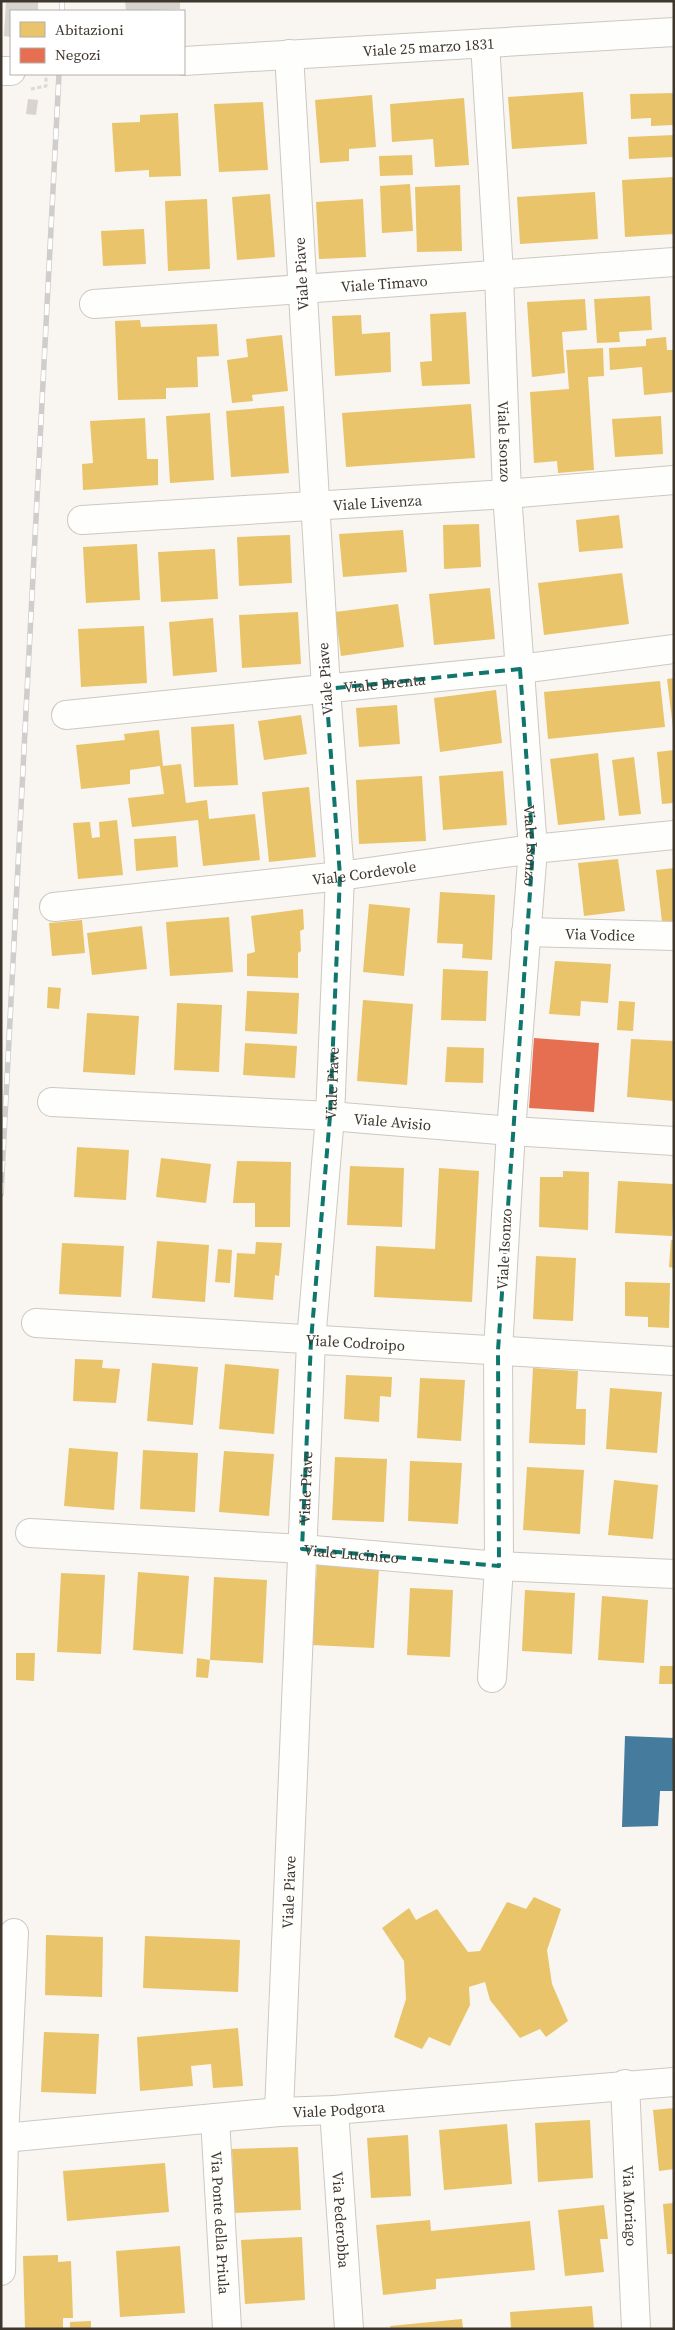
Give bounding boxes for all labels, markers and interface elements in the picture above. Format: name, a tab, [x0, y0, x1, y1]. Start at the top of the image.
legend	[10, 10, 185, 75]
text: Abitazioni	[55, 19, 124, 40]
street label: Viale 25 marzo 1831	[362, 32, 495, 61]
text: Negozi	[55, 44, 101, 65]
street label: Viale Piave	[289, 237, 313, 311]
street label: Viale Timavo	[340, 269, 428, 297]
street label: Viale Isonzo	[493, 400, 517, 483]
street label: Viale Livenza	[332, 489, 423, 515]
street label: Viale Piave	[312, 641, 338, 716]
street label: Viale Brenta	[342, 668, 427, 697]
street label: Viale Isonzo	[519, 804, 544, 887]
street label: Viale Cordevole	[311, 855, 418, 889]
street label: Via Vodice	[565, 923, 636, 945]
street label: Viale Piave	[319, 1046, 343, 1120]
street label: Viale Avisio	[353, 1107, 432, 1135]
street label: Viale Isonzo	[491, 1208, 517, 1290]
street label: Viale Codroipo	[305, 1329, 406, 1355]
street label: Viale Piave	[293, 1450, 317, 1525]
street label: Viale Lucinico	[303, 1539, 400, 1568]
street label: Viale Piave	[276, 1855, 300, 1929]
street label: Viale Podgora	[292, 2095, 386, 2122]
street label: Via Ponte della Priula	[206, 2151, 236, 2295]
street label: Via Moriago	[618, 2165, 643, 2247]
street label: Via Pederobba	[328, 2171, 355, 2269]

